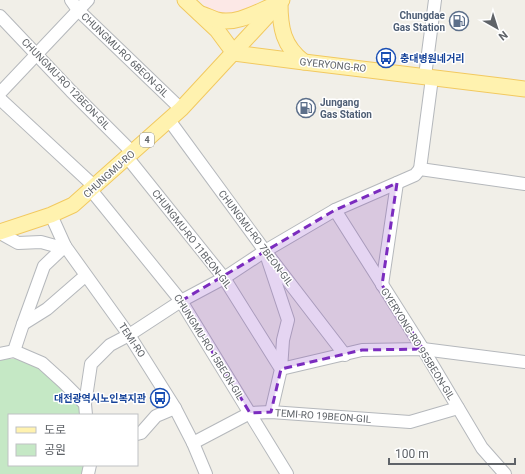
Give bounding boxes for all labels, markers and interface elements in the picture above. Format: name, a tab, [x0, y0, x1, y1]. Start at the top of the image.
north arrow	[477, 8, 517, 48]
street label: CHUNGMU-RO 6BEON-GIL	[79, 10, 171, 100]
place label: Chungdae Gas Station	[393, 10, 446, 33]
fuel station icon: Chungdae Gas Station	[448, 10, 470, 32]
text: N	[496, 28, 510, 43]
street label: CHUNGMU-RO 12BEON-GIL	[20, 36, 113, 132]
bus stop icon: 충대병원네거리	[375, 47, 397, 69]
place label: 충대병원네거리	[400, 53, 464, 64]
street label: GYERYONG-RO	[299, 56, 367, 74]
fuel station icon: Jungang Gas Station	[295, 97, 317, 119]
place label: Jungang Gas Station	[320, 97, 372, 120]
road number: 4	[140, 133, 154, 147]
street label: CHUNGMU-RO	[81, 148, 137, 200]
street label: CHUNGMU-RO 11BEON-GIL	[150, 187, 234, 291]
street label: CHUNGMU-RO 7BEON-GIL	[216, 188, 296, 288]
street label: GYERYONG-RO 955BEON-GIL	[379, 286, 457, 403]
street label: CHUNGMU-RO 15BEON-GIL	[172, 292, 246, 402]
street label: TEMI-RO	[117, 321, 148, 359]
bus stop icon: 대전광역시노인복지관	[149, 387, 171, 409]
place label: 대전광역시노인복지관	[54, 393, 146, 404]
street label: TEMI-RO 19BEON-GIL	[275, 407, 372, 425]
legend	[8, 414, 138, 466]
text: 도로	[44, 423, 66, 437]
scale bar	[389, 440, 515, 466]
text: 공원	[44, 443, 66, 457]
text: 100 m	[395, 447, 429, 461]

